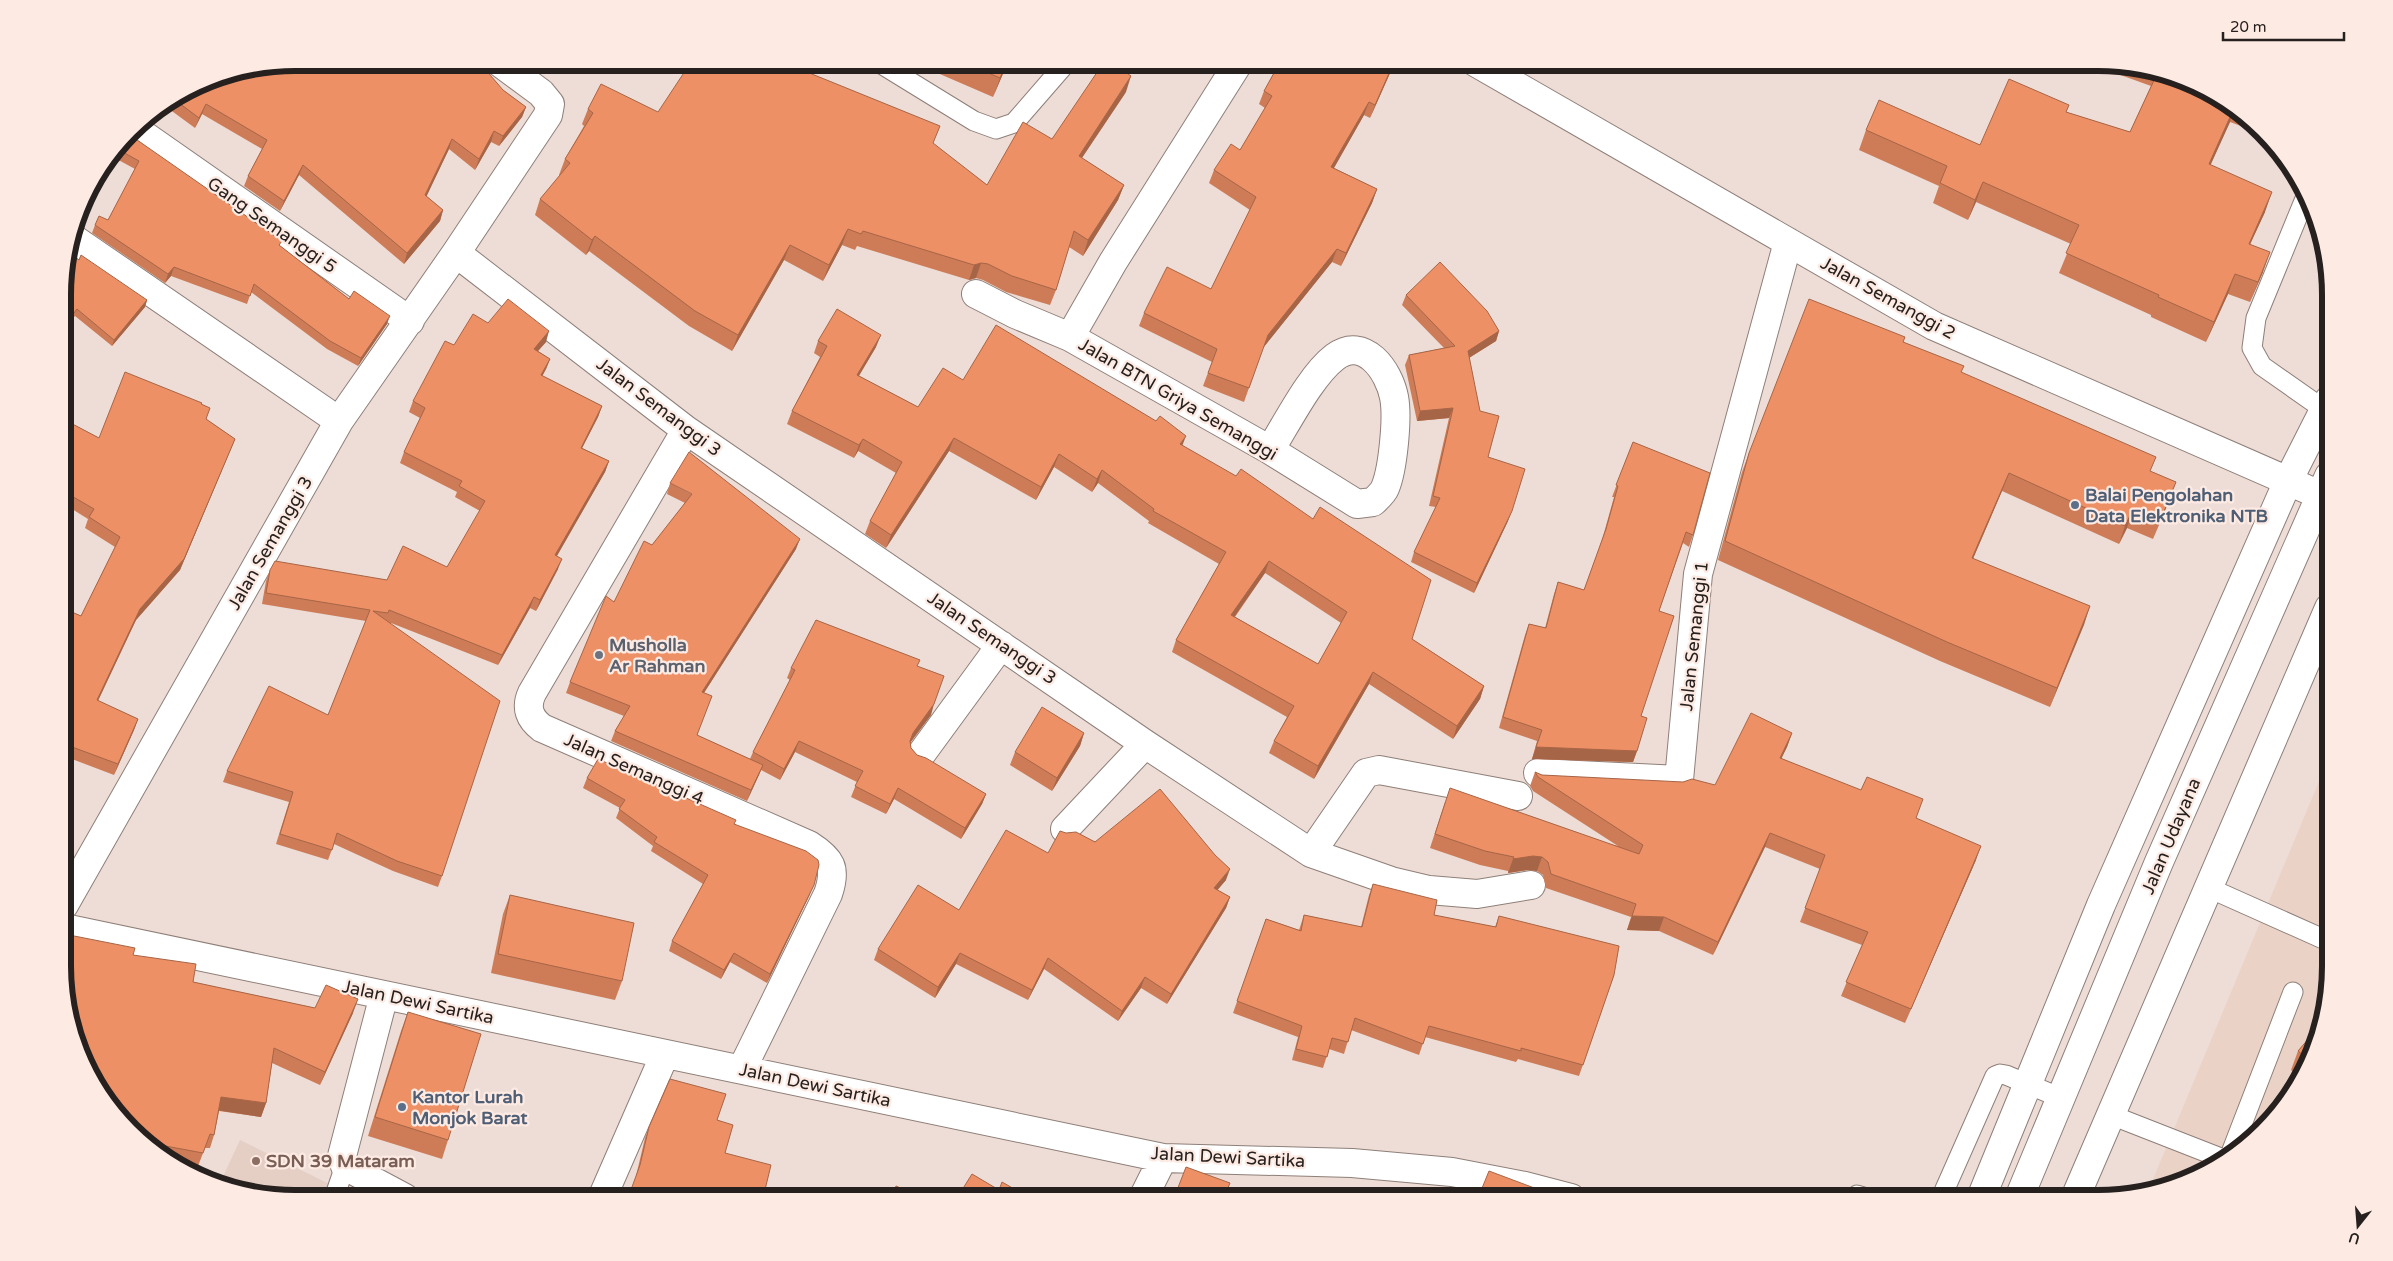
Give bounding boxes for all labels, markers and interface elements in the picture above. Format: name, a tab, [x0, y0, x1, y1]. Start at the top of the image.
scale bar	[2223, 10, 2344, 42]
text: 20 m	[2230, 18, 2267, 36]
street label: Gang Semanggi 5	[203, 172, 341, 278]
street label: Jalan Semanggi 2	[1817, 252, 1959, 344]
street label: Jalan BTN Griya Semanggi	[1075, 333, 1281, 465]
street label: Jalan Semanggi 3	[592, 353, 726, 461]
street label: Jalan Semanggi 3	[223, 472, 317, 614]
place label: Balai Pengolahan Data Elektronika NTB	[2085, 484, 2268, 527]
marker: Balai Pengolahan Data Elektronika NTB	[2069, 499, 2081, 511]
street label: Jalan Semanggi 1	[1675, 560, 1713, 712]
street label: Jalan Semanggi 3	[923, 587, 1061, 689]
place label: Musholla Ar Rahman	[609, 634, 705, 677]
marker: Musholla Ar Rahman	[593, 649, 605, 661]
street label: Jalan Semanggi 4	[561, 728, 707, 810]
street label: Jalan Udayana	[2137, 775, 2205, 897]
street label: Jalan Dewi Sartika	[340, 975, 496, 1029]
street label: Jalan Dewi Sartika	[737, 1058, 893, 1112]
place label: Kantor Lurah Monjok Barat	[412, 1086, 527, 1129]
marker: Kantor Lurah Monjok Barat	[396, 1101, 408, 1113]
street label: Jalan Dewi Sartika	[1150, 1142, 1306, 1172]
place label: SDN 39 Mataram	[266, 1150, 415, 1172]
marker: SDN 39 Mataram	[250, 1155, 262, 1167]
north arrow	[2333, 1201, 2383, 1251]
text: U	[2347, 1228, 2362, 1248]

